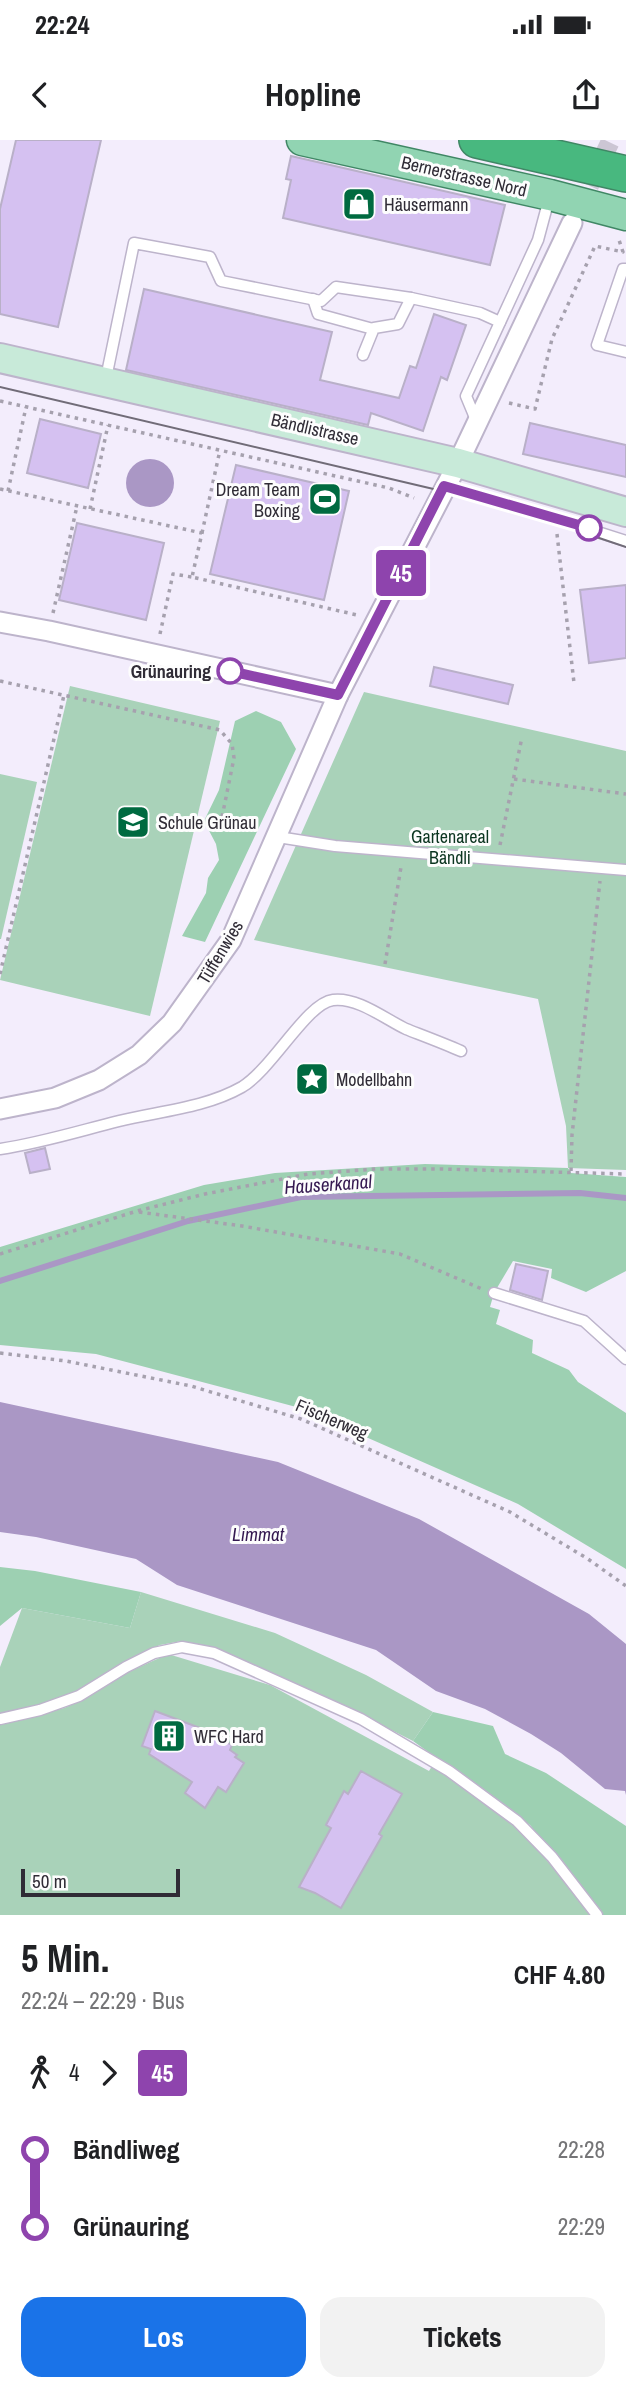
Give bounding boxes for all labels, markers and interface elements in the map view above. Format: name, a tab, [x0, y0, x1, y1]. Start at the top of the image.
text: 22:24	[35, 7, 90, 42]
text: Hopline	[265, 73, 361, 116]
icon: back	[21, 76, 59, 114]
icon: share	[567, 76, 605, 114]
street label: Bernerstrasse Nord	[399, 149, 529, 203]
shop icon: Häusermann	[340, 185, 378, 223]
place label: Häusermann	[384, 192, 469, 217]
street label: Bändlistrasse	[269, 407, 361, 451]
place label: Dream Team Boxing	[216, 477, 301, 523]
sports icon: Dream Team Boxing	[306, 480, 344, 518]
unlabelled marker	[576, 515, 602, 541]
line badge: 45	[370, 550, 432, 596]
text: 45	[390, 557, 412, 589]
marker: Grünauring	[217, 658, 243, 684]
place label: Grünauring	[131, 659, 211, 684]
school or university icon: Schule Grünau	[114, 803, 152, 841]
place label: Schule Grünau	[158, 810, 256, 835]
park label: Gartenareal Bändli	[411, 824, 489, 870]
street label: Tüffenwies	[191, 915, 249, 989]
place icon: Modellbahn	[293, 1060, 331, 1098]
place label: Modellbahn	[336, 1067, 412, 1092]
water label: Hauserkanal	[283, 1168, 373, 1200]
street label: Fischerweg	[292, 1393, 373, 1446]
water label: Limmat	[232, 1521, 285, 1547]
building icon: WFC Hard	[150, 1717, 188, 1755]
place label: WFC Hard	[194, 1724, 264, 1749]
scale bar	[21, 1866, 180, 1898]
text: 50 m	[32, 1868, 67, 1894]
text: 5 Min.	[21, 1933, 109, 1984]
text: CHF 4.80	[514, 1957, 605, 1992]
text: 22:24 – 22:29 · Bus	[21, 1985, 185, 2016]
icon: walk	[21, 2054, 59, 2092]
icon: forward	[90, 2054, 128, 2092]
text: 4	[69, 2057, 80, 2088]
text: 45	[152, 2057, 173, 2089]
text: Bändliweg	[73, 2132, 180, 2167]
text: 22:28	[558, 2134, 605, 2165]
text: Grünauring	[73, 2209, 189, 2244]
text: 22:29	[558, 2211, 605, 2242]
button: Los	[21, 2297, 306, 2377]
button: Tickets	[320, 2297, 605, 2377]

